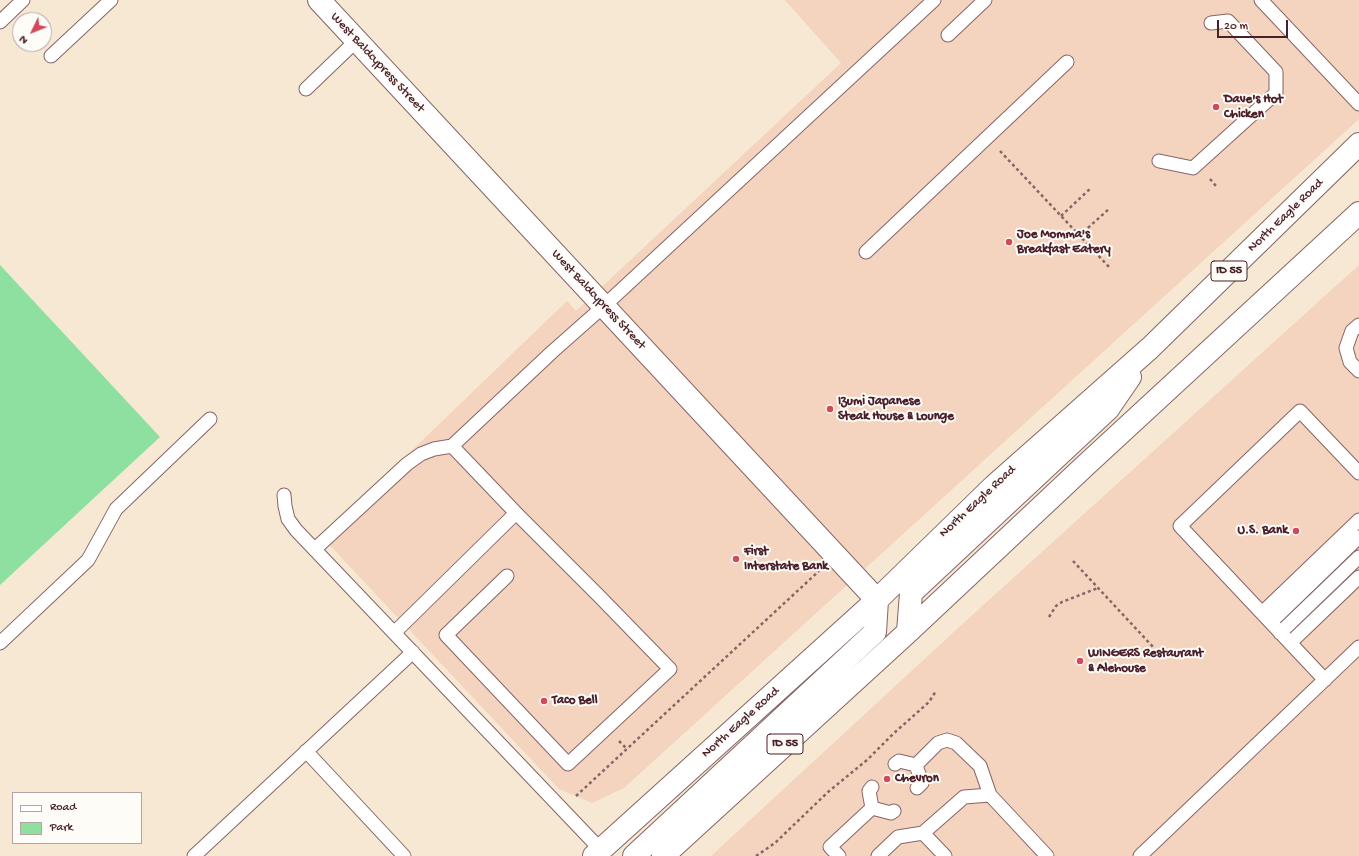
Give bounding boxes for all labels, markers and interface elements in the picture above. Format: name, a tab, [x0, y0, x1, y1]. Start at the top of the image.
street label: West Baldcypress Street	[327, 10, 427, 116]
north arrow	[12, 12, 52, 52]
scale bar	[1219, 12, 1290, 38]
text: 20 m	[1224, 20, 1248, 34]
text: N	[17, 33, 31, 46]
place label: Dave's Hot Chicken	[1224, 92, 1283, 123]
marker: Dave's Hot Chicken	[1211, 102, 1221, 112]
street label: North Eagle Road	[1245, 176, 1327, 256]
place label: Joe Momma's Breakfast Eatery	[1017, 227, 1111, 258]
marker: Joe Momma's Breakfast Eatery	[1004, 237, 1014, 247]
street label: West Baldcypress Street	[548, 247, 648, 353]
road number: ID 55	[1211, 261, 1247, 281]
place label: Izumi Japanese Steak House & Lounge	[838, 394, 954, 425]
marker: Izumi Japanese Steak House & Lounge	[825, 404, 835, 414]
street label: North Eagle Road	[936, 463, 1020, 541]
place label: U.S. Bank	[1237, 523, 1288, 539]
marker: U.S. Bank	[1291, 526, 1301, 536]
place label: First Interstate Bank	[744, 544, 828, 575]
marker: First Interstate Bank	[731, 554, 741, 564]
place label: WINGERS Restaurant & Alehouse	[1088, 646, 1203, 677]
marker: WINGERS Restaurant & Alehouse	[1075, 656, 1085, 666]
street label: North Eagle Road	[699, 684, 783, 762]
place label: Taco Bell	[552, 693, 598, 709]
marker: Taco Bell	[539, 696, 549, 706]
road number: ID 55	[767, 734, 803, 754]
place label: Chevron	[895, 771, 939, 787]
marker: Chevron	[882, 774, 892, 784]
legend	[12, 792, 142, 844]
text: Road	[50, 801, 76, 815]
text: Park	[50, 821, 73, 835]

